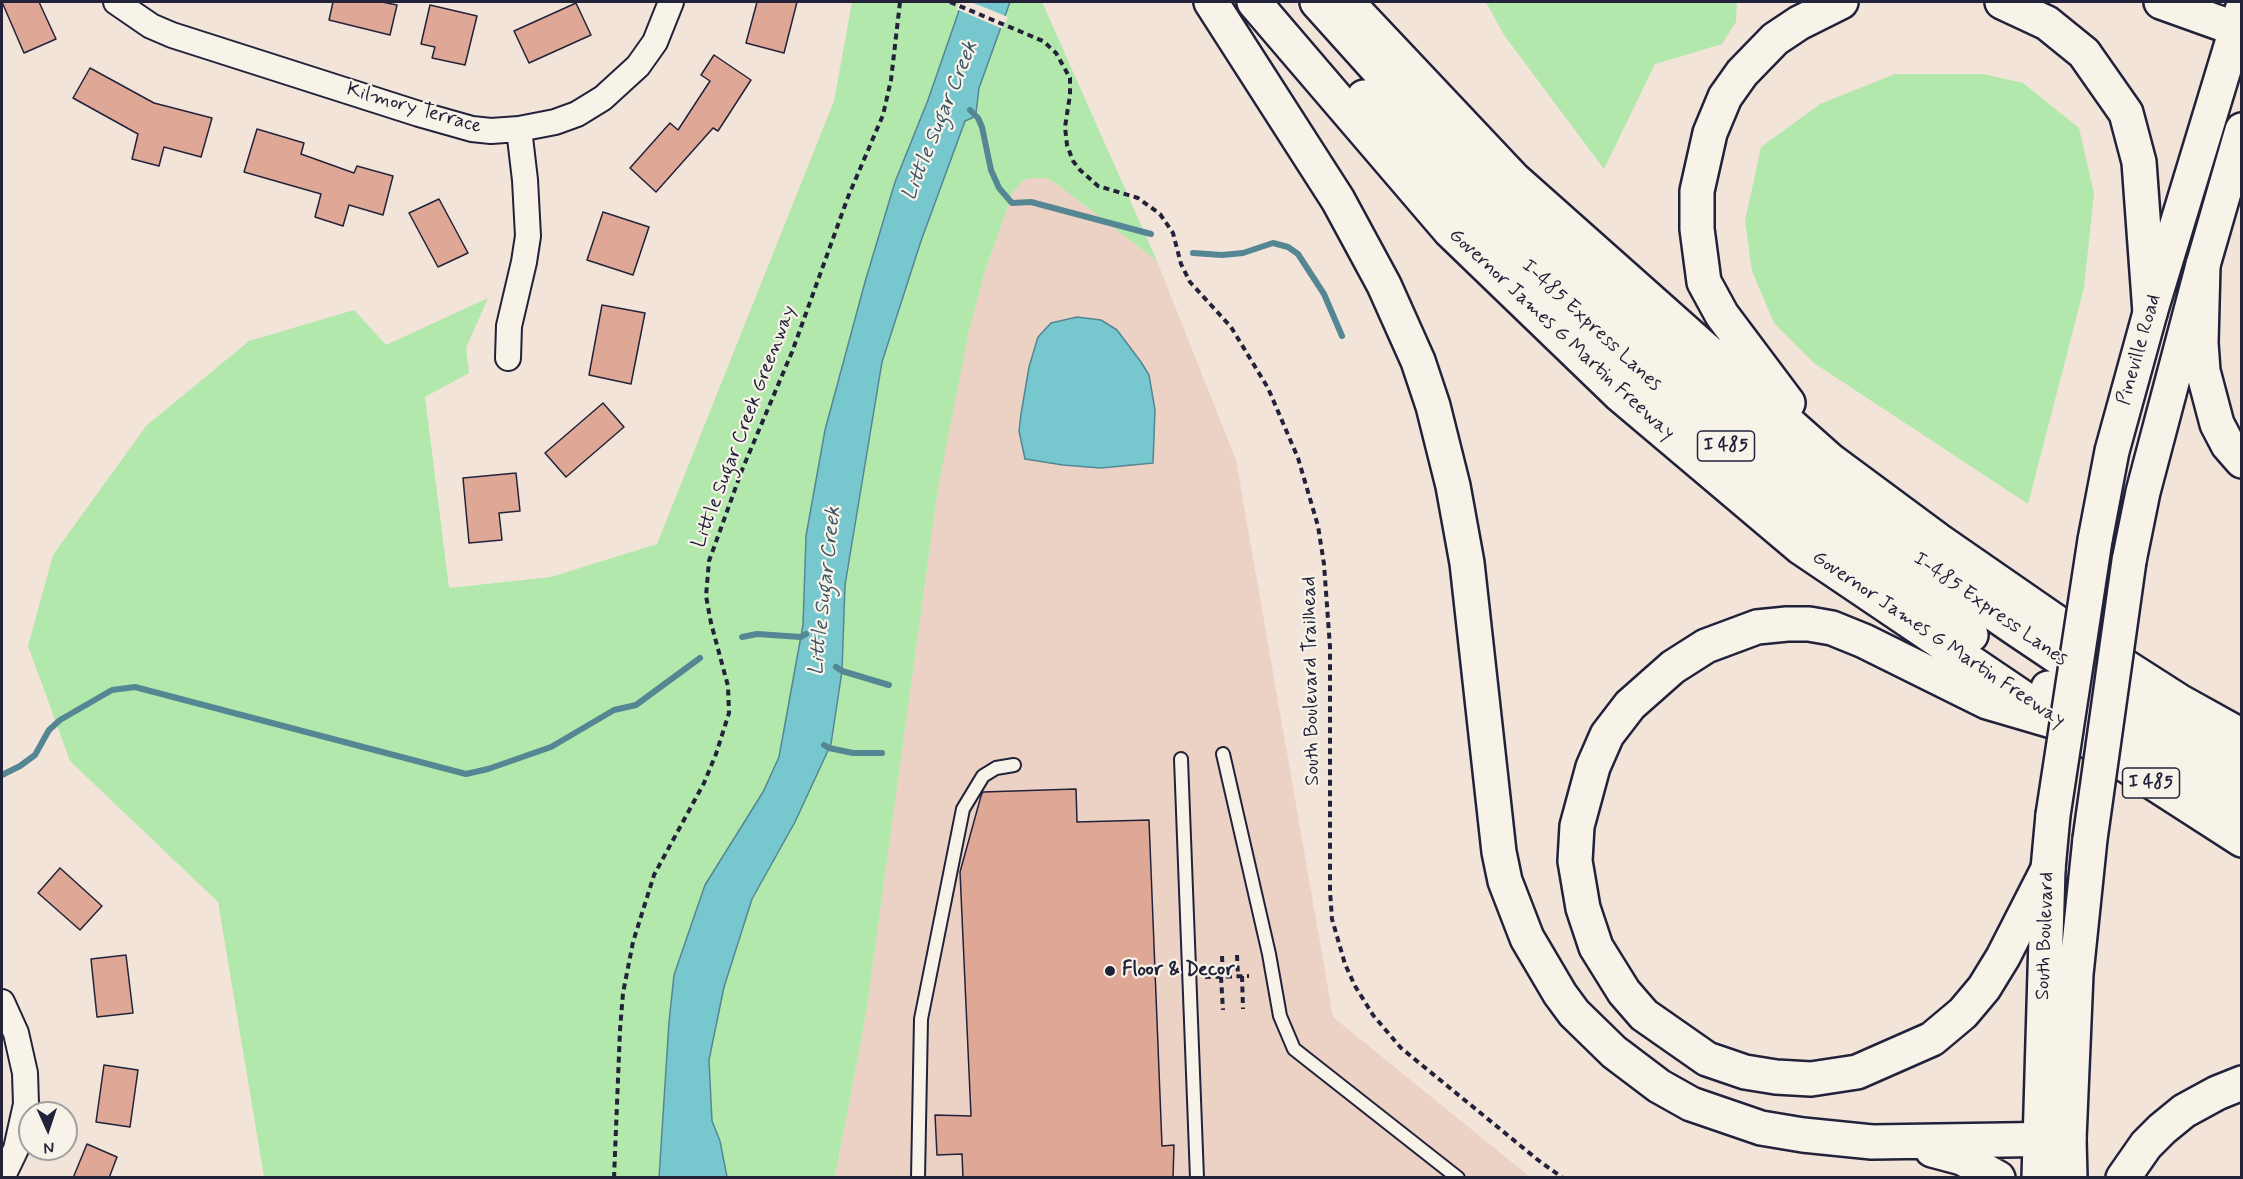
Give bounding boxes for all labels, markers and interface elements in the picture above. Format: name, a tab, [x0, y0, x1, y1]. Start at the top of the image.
water label: Little Sugar Creek	[898, 38, 984, 204]
street label: Kilmory Terrace	[344, 78, 484, 140]
street label: Governor James G Martin Freeway	[1443, 224, 1679, 446]
street label: I-485 Express Lanes	[1516, 255, 1666, 397]
street label: Pineville Road	[2113, 292, 2167, 408]
street label: Little Sugar Creek Greenway	[688, 302, 802, 552]
road number: I 485	[1698, 431, 1754, 461]
water label: Little Sugar Creek	[805, 505, 847, 677]
street label: Governor James G Martin Freeway	[1807, 546, 2069, 734]
street label: I-485 Express Lanes	[1908, 548, 2072, 672]
street label: South Boulevard Trailhead	[1298, 576, 1326, 786]
road number: I 485	[2122, 768, 2180, 798]
street label: South Boulevard	[2032, 872, 2060, 1000]
place label: Floor & Decor	[1122, 959, 1235, 983]
marker: Floor & Decor	[1103, 964, 1117, 978]
north arrow	[18, 1101, 78, 1161]
text: N	[43, 1137, 55, 1158]

